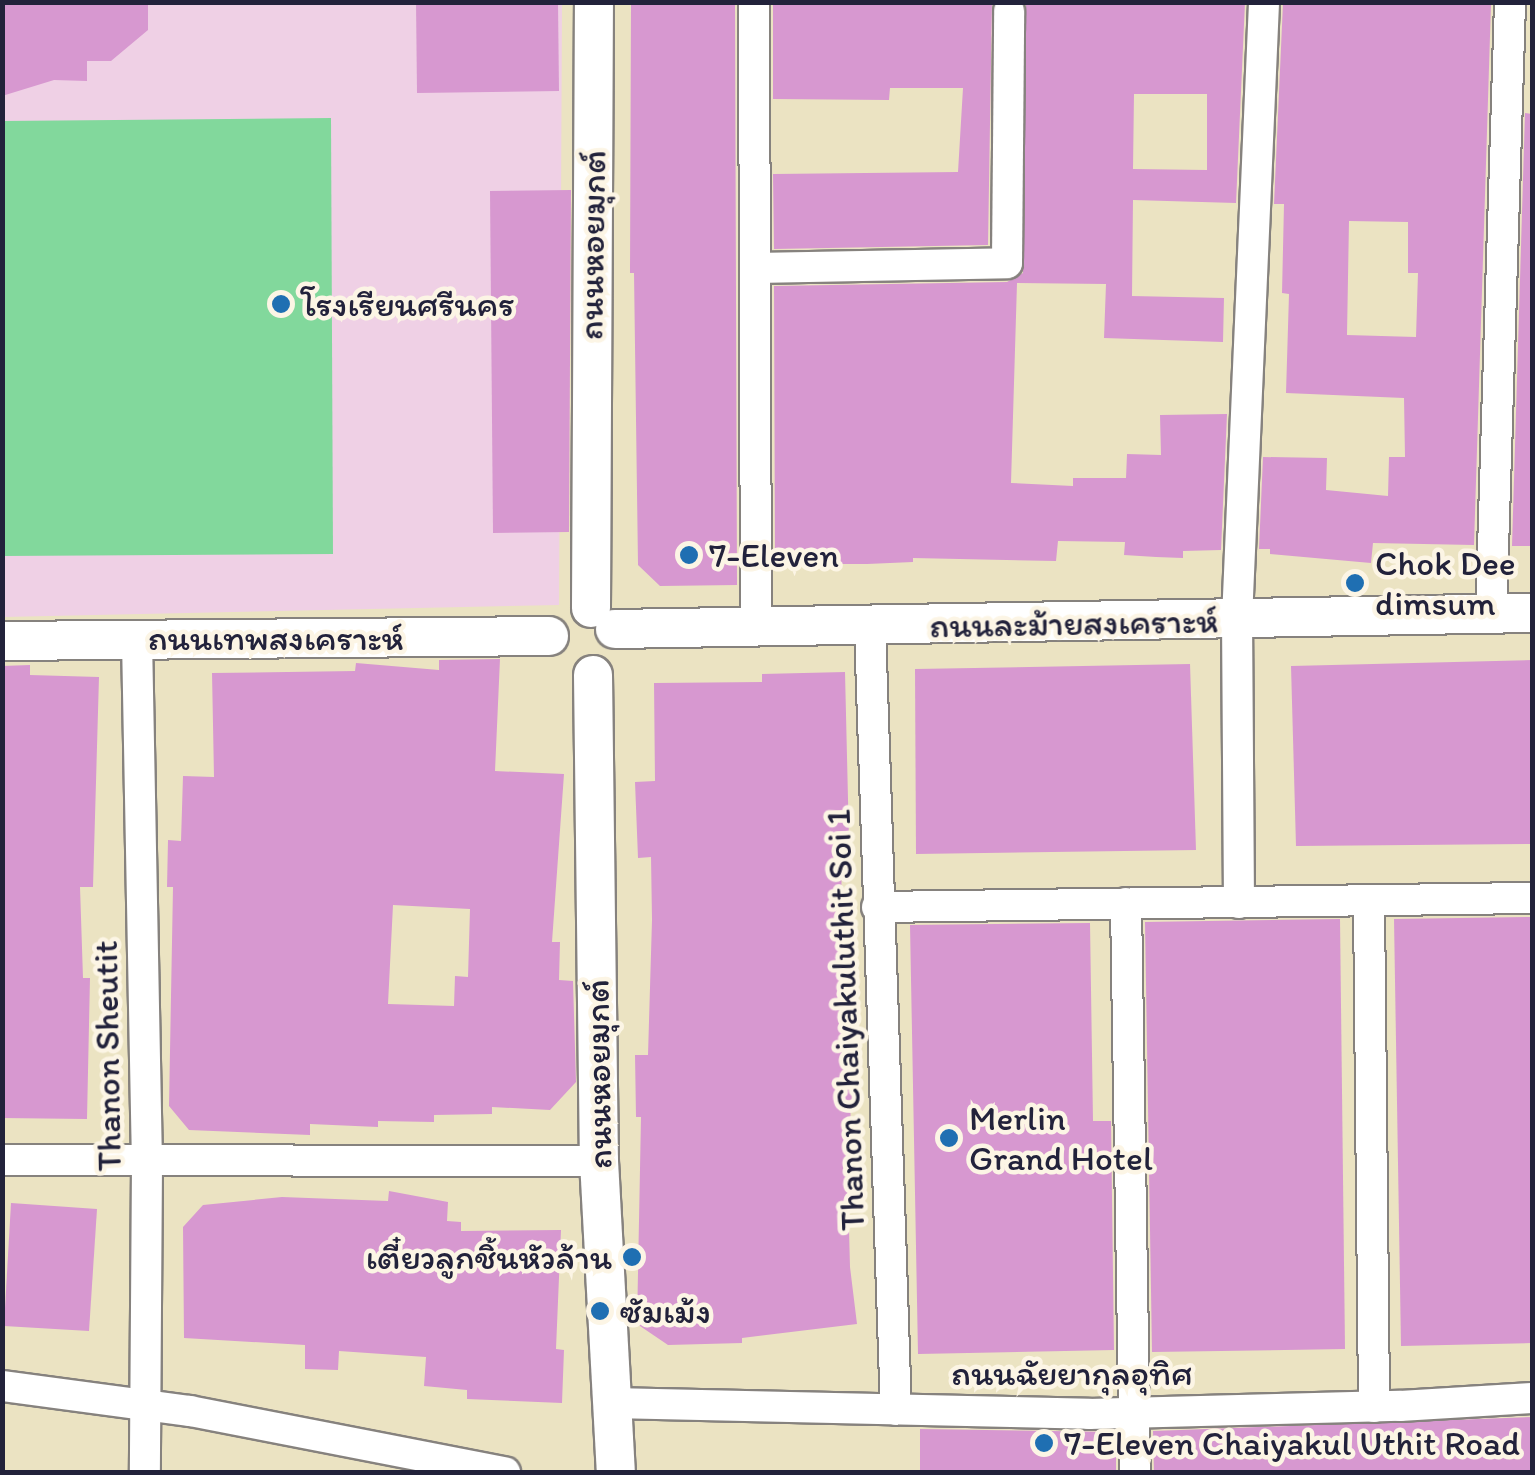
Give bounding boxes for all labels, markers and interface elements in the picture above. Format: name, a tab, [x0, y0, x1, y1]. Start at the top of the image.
street label: ถนนหอยมุกต์	[569, 150, 615, 340]
place label: โรงเรียนศรีนคร	[301, 283, 515, 325]
marker: โรงเรียนศรีนคร	[270, 293, 292, 315]
place label: 7-Eleven	[709, 534, 839, 576]
place label: Chok Dee dimsum	[1375, 542, 1516, 624]
marker: 7-Eleven	[678, 544, 700, 566]
marker: Chok Dee dimsum	[1344, 572, 1366, 594]
street label: ถนนละม้ายสงเคราะห์	[929, 599, 1219, 647]
street label: ถนนเทพสงเคราะห์	[148, 617, 404, 659]
street label: Thanon Chaiyakuluthit Soi 1	[817, 808, 873, 1232]
street label: Thanon Sheutit	[84, 941, 130, 1171]
street label: ถนนหอยมุกต์	[575, 979, 621, 1169]
place label: Merlin Grand Hotel	[969, 1097, 1153, 1179]
marker: Merlin Grand Hotel	[938, 1127, 960, 1149]
place label: เตี๋ยวลูกชิ้นหัวล้าน	[366, 1236, 612, 1278]
marker: เตี๋ยวลูกชิ้นหัวล้าน	[621, 1246, 643, 1268]
place label: ซัมเม้ง	[620, 1290, 711, 1332]
marker: ซัมเม้ง	[589, 1300, 611, 1322]
street label: ถนนฉัยยากุลอุทิศ	[951, 1352, 1193, 1394]
place label: 7-Eleven Chaiyakul Uthit Road	[1064, 1422, 1520, 1464]
marker: 7-Eleven Chaiyakul Uthit Road	[1033, 1432, 1055, 1454]

